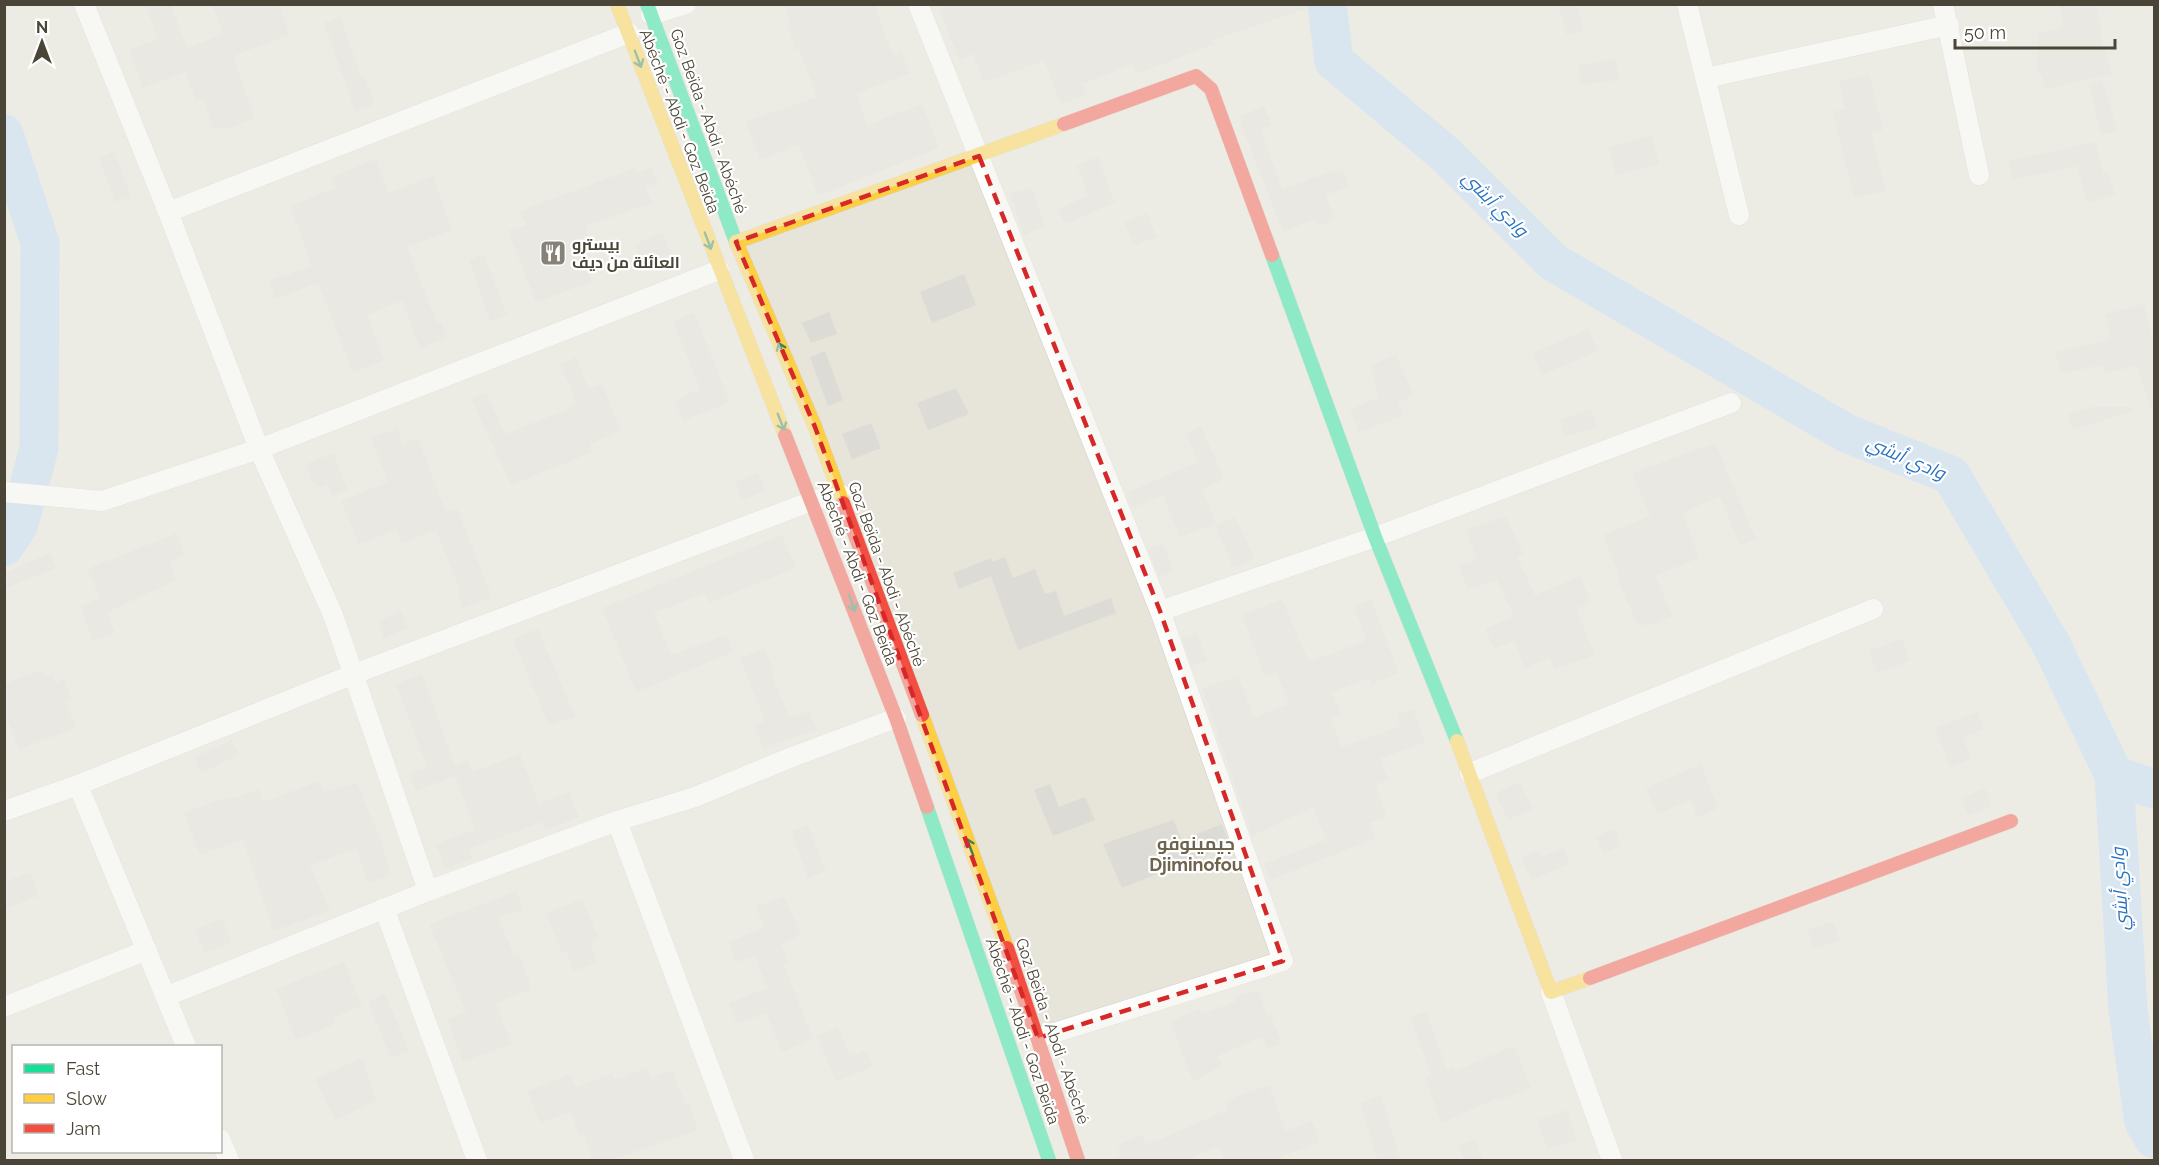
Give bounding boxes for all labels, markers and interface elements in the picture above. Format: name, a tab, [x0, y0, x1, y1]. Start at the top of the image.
north arrow	[12, 12, 72, 72]
scale bar	[1955, 12, 2116, 50]
text: N	[36, 18, 48, 37]
text: 50 m	[1964, 22, 2006, 43]
street label: Abéché - Abdi - Goz Beïda	[636, 26, 724, 216]
street label: Goz Beïda - Abdi - Abéché	[666, 26, 751, 216]
one-way arrow	[634, 49, 645, 68]
water label: وادي أبشي	[1456, 166, 1534, 244]
one-way arrow	[703, 231, 714, 250]
place label: بيسترو العائلة من ديف	[572, 235, 680, 272]
restaurant icon: بيسترو العائلة من ديف	[538, 238, 568, 268]
one-way arrow	[776, 342, 787, 360]
one-way arrow	[776, 412, 787, 431]
water label: وادي أبشي	[1862, 431, 1950, 488]
street label: Abéché - Abdi - Goz Beïda	[814, 478, 902, 668]
street label: Goz Beïda - Abdi - Abéché	[844, 479, 929, 669]
one-way arrow	[847, 594, 858, 612]
district label: جيمينوفو Djiminofou	[1149, 833, 1243, 875]
one-way arrow	[964, 838, 975, 857]
water label: وادي أبشي	[2106, 846, 2136, 931]
street label: Abéché - Abdi - Goz Beïda	[982, 935, 1063, 1127]
street label: Goz Beïda - Abdi - Abéché	[1012, 936, 1093, 1127]
legend	[12, 1045, 222, 1153]
text: Fast	[66, 1058, 100, 1079]
text: Slow	[66, 1088, 107, 1109]
text: Jam	[66, 1118, 101, 1139]

